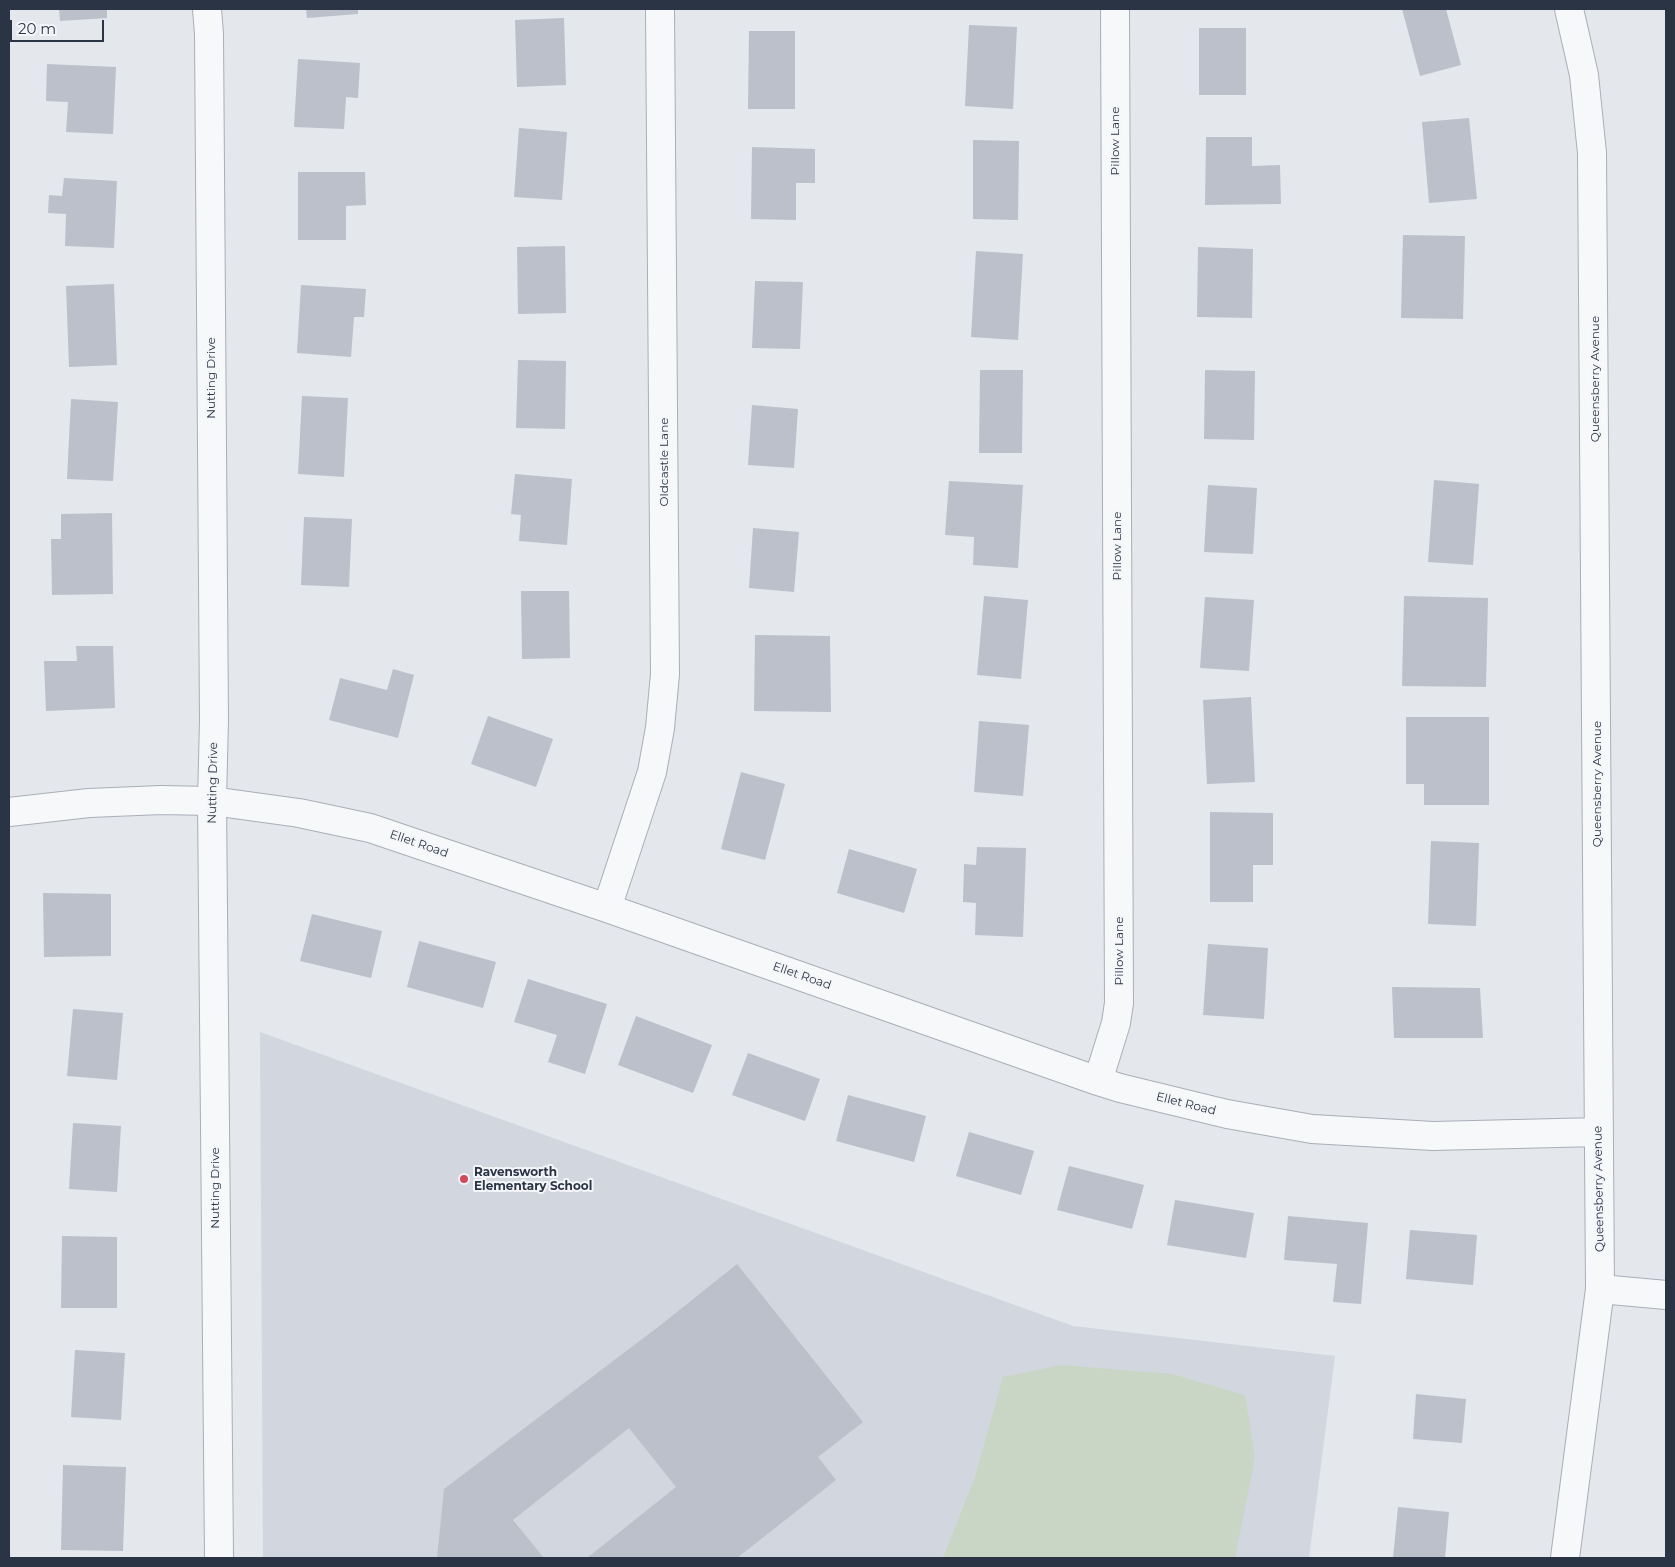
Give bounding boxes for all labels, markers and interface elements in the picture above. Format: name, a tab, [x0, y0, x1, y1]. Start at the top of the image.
scale bar	[12, 10, 106, 42]
text: 20 m	[18, 19, 56, 38]
street label: Pillow Lane	[1108, 107, 1122, 175]
street label: Queensberry Avenue	[1588, 316, 1602, 442]
street label: Nutting Drive	[204, 337, 218, 419]
street label: Oldcastle Lane	[657, 417, 671, 507]
street label: Pillow Lane	[1110, 512, 1124, 580]
street label: Queensberry Avenue	[1590, 721, 1604, 847]
street label: Nutting Drive	[205, 742, 221, 824]
street label: Ellet Road	[388, 827, 450, 861]
street label: Pillow Lane	[1112, 917, 1126, 985]
street label: Ellet Road	[771, 959, 833, 993]
street label: Ellet Road	[1155, 1090, 1217, 1118]
street label: Queensberry Avenue	[1591, 1126, 1607, 1252]
street label: Nutting Drive	[208, 1147, 222, 1229]
place label: Ravensworth Elementary School	[474, 1165, 592, 1193]
marker: Ravensworth Elementary School	[458, 1173, 470, 1185]

